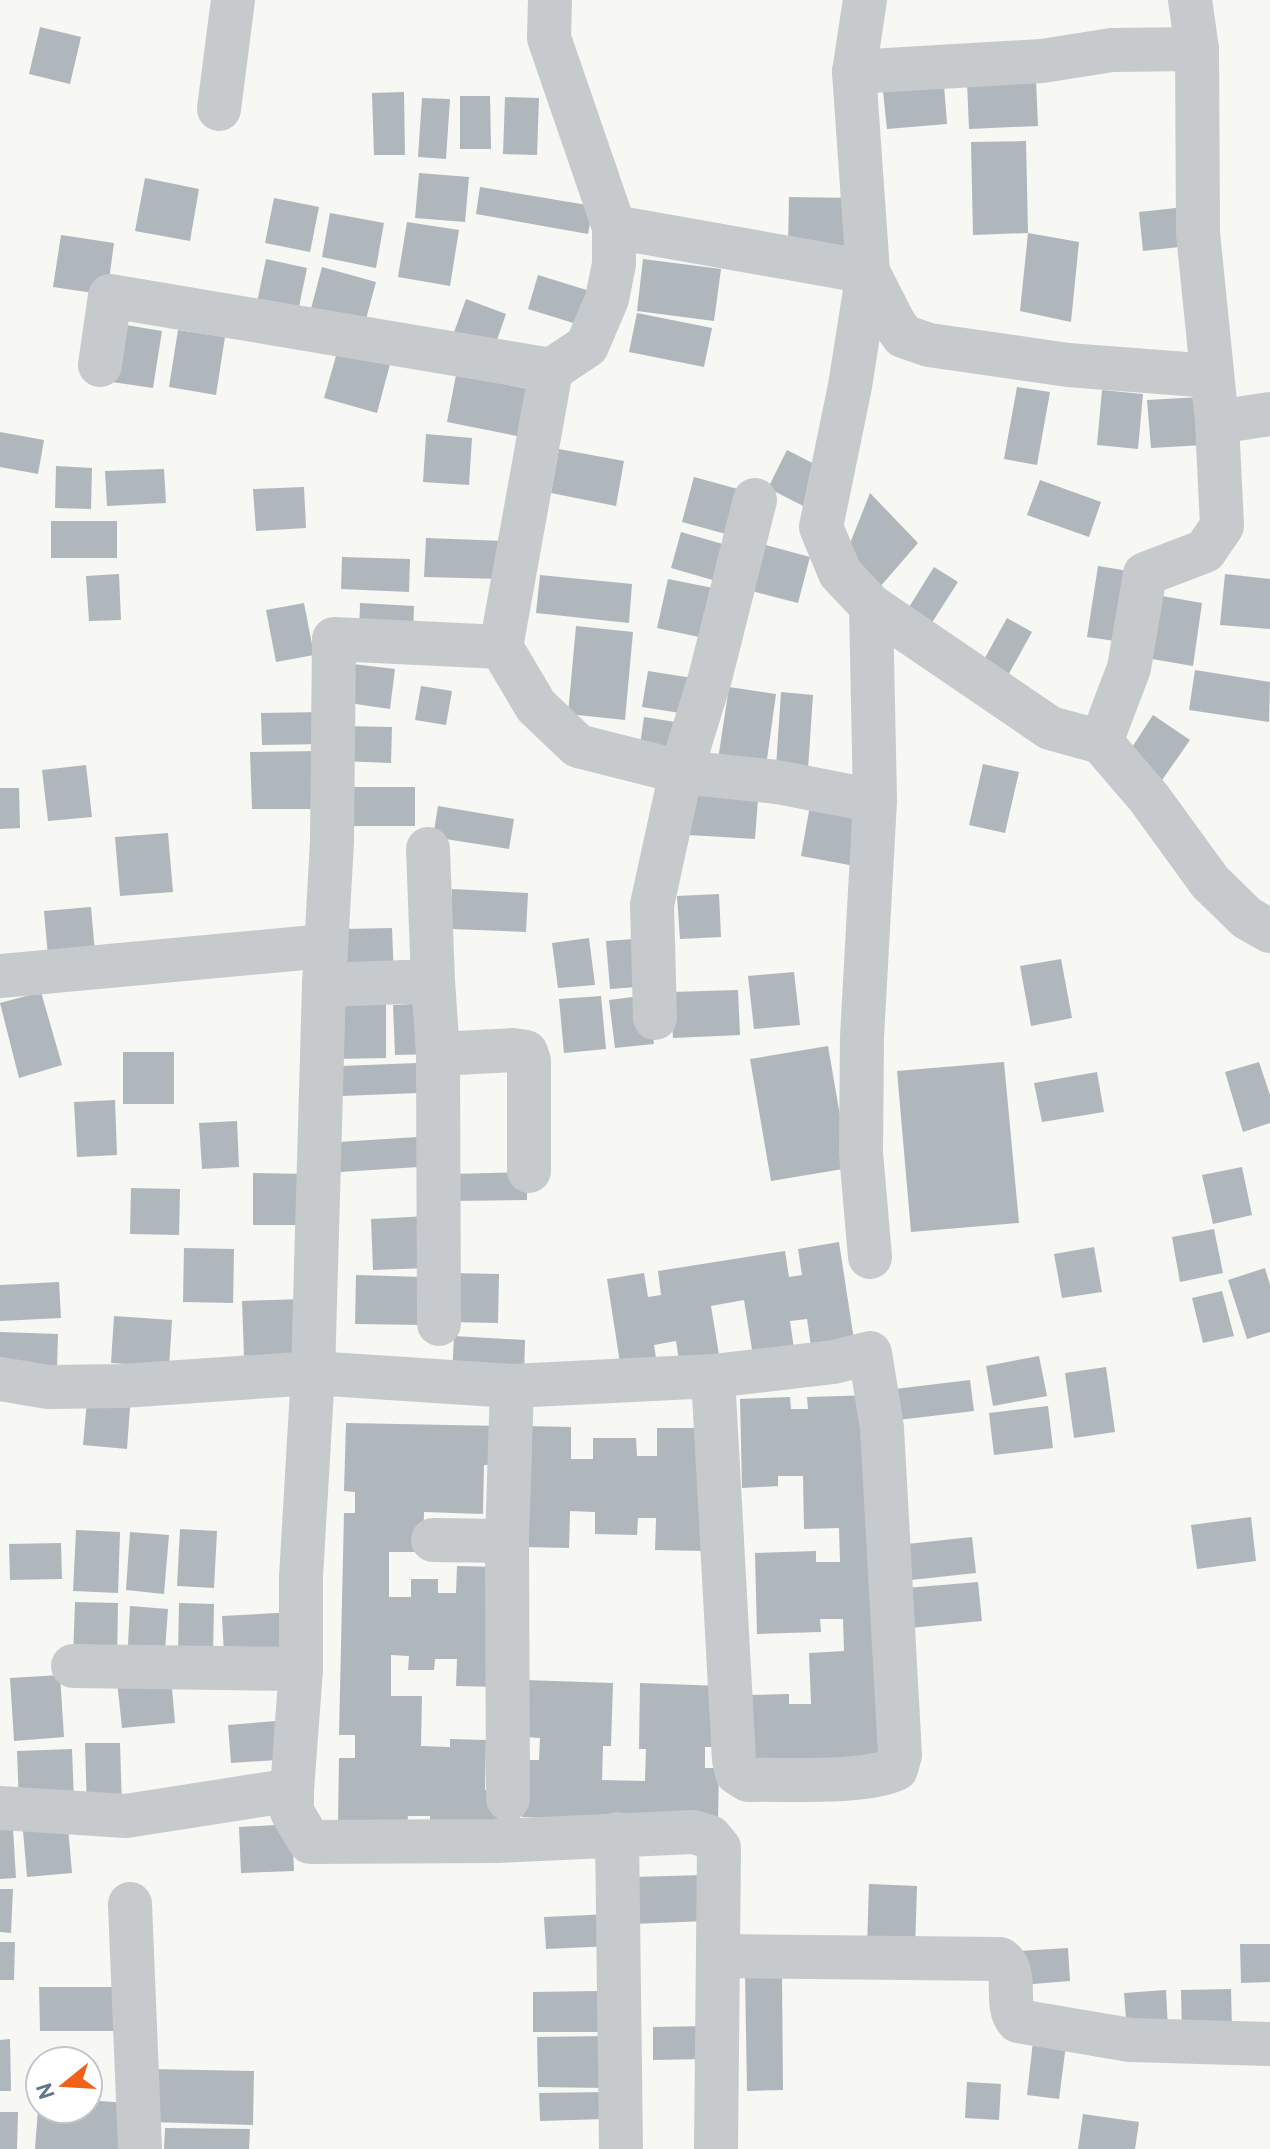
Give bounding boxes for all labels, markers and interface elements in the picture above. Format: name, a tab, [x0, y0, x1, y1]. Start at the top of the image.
north arrow	[24, 2045, 104, 2125]
text: N	[32, 2079, 63, 2102]

